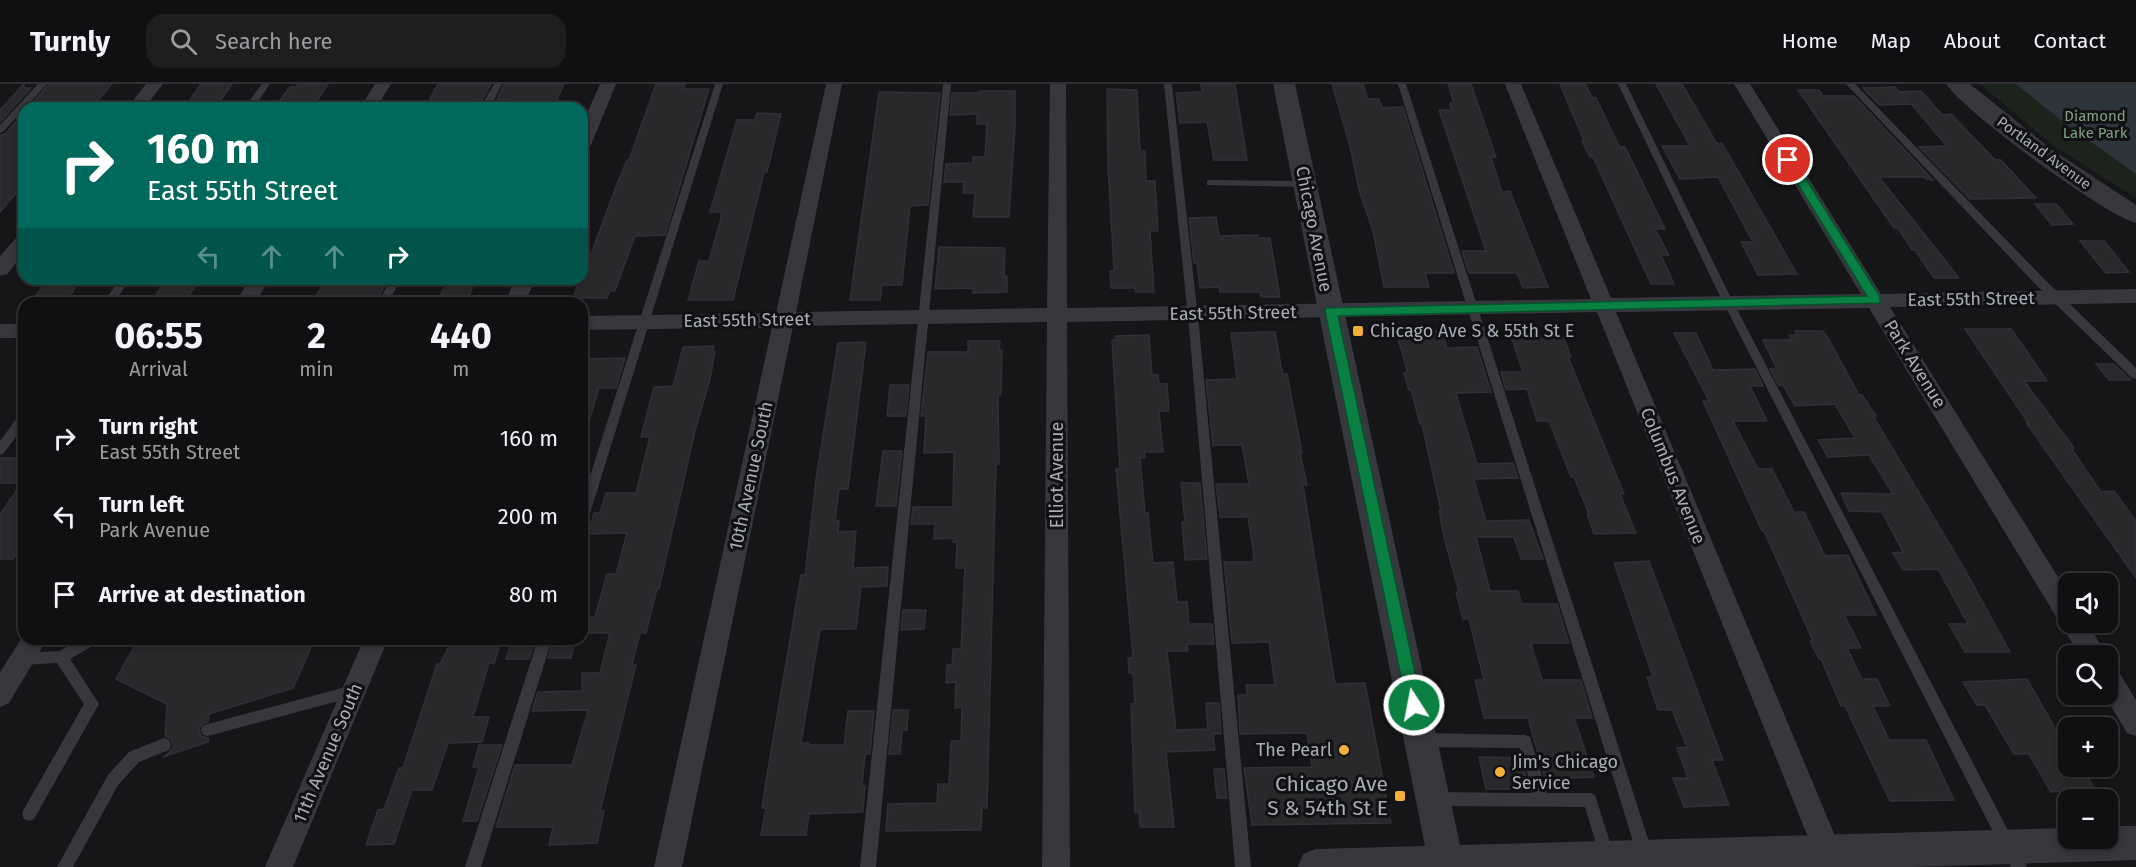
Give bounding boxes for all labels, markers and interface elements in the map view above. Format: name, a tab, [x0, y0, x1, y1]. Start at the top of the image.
search box	[146, 14, 566, 68]
text: Turnly	[30, 25, 110, 58]
icon: search	[167, 25, 200, 58]
text: Search here	[215, 28, 332, 55]
text: Home	[1782, 28, 1838, 54]
text: Map	[1871, 28, 1911, 54]
text: About	[1944, 28, 2001, 54]
text: Contact	[2034, 28, 2106, 54]
park label: Diamond Lake Park	[2063, 107, 2128, 142]
street label: Portland Avenue	[1993, 113, 2095, 193]
text: 160 m	[147, 124, 260, 174]
icon: right	[48, 126, 126, 204]
pin	[1762, 134, 1813, 185]
icon: arrive	[1771, 143, 1804, 176]
street label: Chicago Avenue	[1291, 164, 1337, 294]
text: East 55th Street	[147, 175, 338, 207]
icon: left	[192, 240, 225, 273]
icon: ahead	[255, 240, 288, 273]
icon: ahead	[318, 240, 351, 273]
icon: right	[381, 240, 414, 273]
street label: East 55th Street	[1907, 287, 2035, 311]
street label: East 55th Street	[1169, 301, 1297, 325]
street label: East 55th Street	[683, 308, 811, 332]
text: 06:55	[114, 314, 203, 358]
text: 2	[307, 314, 326, 358]
text: 440	[430, 314, 492, 358]
street label: Park Avenue	[1879, 316, 1951, 412]
place label: Chicago Ave S & 55th St E	[1370, 320, 1574, 342]
marker: Chicago Ave S & 55th St E	[1351, 324, 1365, 338]
text: Arrival	[129, 357, 188, 381]
text: min	[299, 357, 334, 381]
text: m	[452, 357, 469, 381]
street label: 10th Avenue South	[724, 399, 778, 553]
street label: Columbus Avenue	[1636, 404, 1710, 548]
text: Turn right	[99, 413, 198, 440]
icon: right	[48, 422, 81, 455]
street label: Elliot Avenue	[1046, 422, 1068, 528]
text: 160 m	[500, 425, 558, 452]
text: East 55th Street	[99, 440, 240, 464]
text: Turn left	[99, 491, 184, 518]
icon: left	[48, 500, 81, 533]
text: 200 m	[498, 503, 558, 530]
text: Park Avenue	[99, 518, 210, 542]
map controls	[2058, 573, 2118, 849]
button: sound	[2058, 573, 2118, 633]
icon: arrive	[48, 578, 81, 611]
text: Arrive at destination	[99, 581, 306, 608]
text: 80 m	[509, 581, 558, 608]
button: search	[2058, 645, 2118, 705]
position arrow	[1382, 673, 1446, 737]
street label: 11th Avenue South	[289, 680, 367, 826]
button: +	[2058, 717, 2118, 777]
place label: The Pearl	[1256, 739, 1332, 761]
marker: The Pearl	[1337, 743, 1351, 757]
place label: Jim's Chicago Service	[1512, 751, 1618, 794]
marker: Jim's Chicago Service	[1493, 765, 1507, 779]
place label: Chicago Ave S & 54th St E	[1267, 771, 1388, 821]
marker: Chicago Ave S & 54th St E	[1393, 789, 1407, 803]
button: −	[2058, 789, 2118, 849]

